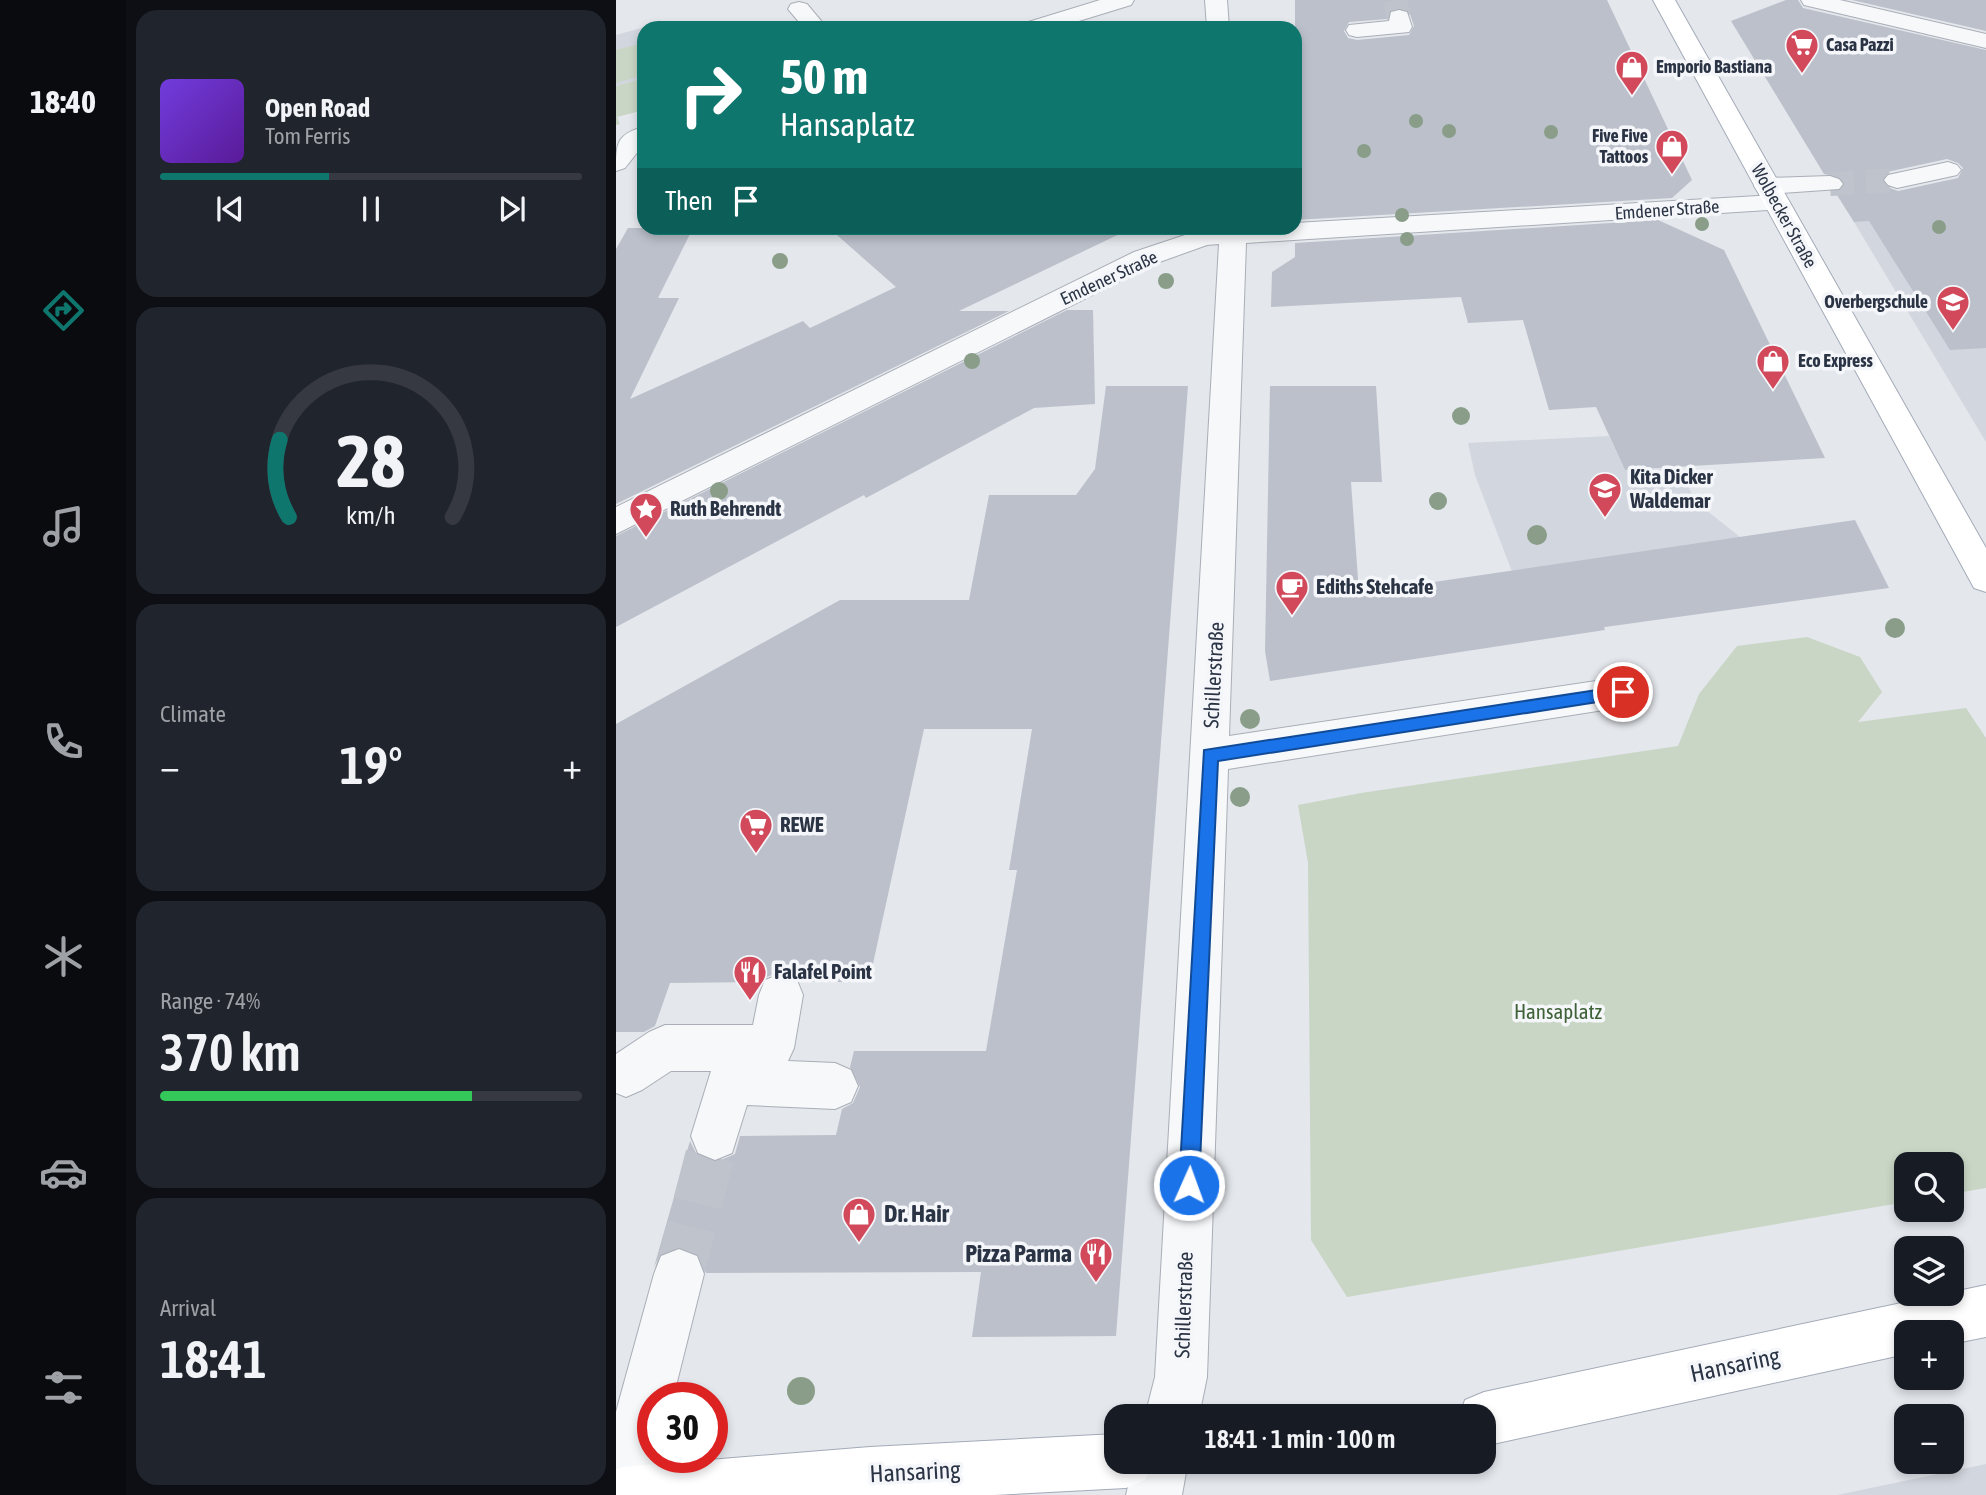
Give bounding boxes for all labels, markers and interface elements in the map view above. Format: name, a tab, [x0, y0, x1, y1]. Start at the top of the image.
supermarket icon: Casa Pazzi	[1783, 26, 1821, 75]
place label: Casa Pazzi	[1826, 34, 1894, 55]
text: 50 m	[780, 48, 868, 104]
shop icon: Emporio Bastiana	[1613, 48, 1651, 97]
icon: right	[665, 49, 756, 140]
place label: Emporio Bastiana	[1656, 56, 1772, 77]
text: 18:40	[30, 83, 96, 120]
text: Open Road	[265, 93, 370, 123]
text: Hansaplatz	[780, 106, 914, 143]
text: Tom Ferris	[265, 123, 350, 149]
place label: Five Five Tattoos	[1592, 125, 1649, 167]
shop icon: Five Five Tattoos	[1653, 127, 1691, 176]
street label: Wolbecker Straße	[1747, 160, 1822, 271]
icon: arrive	[727, 182, 765, 220]
text: Then	[665, 186, 713, 216]
icon: previous	[211, 190, 249, 228]
icon: pause	[352, 190, 390, 228]
icon: next	[493, 190, 531, 228]
street label: Emdener Straße	[1614, 195, 1720, 224]
street label: Emdener Straße	[1057, 246, 1161, 309]
school or university icon: Overbergschule	[1934, 283, 1972, 332]
icon: directions	[39, 286, 88, 335]
place label: Overbergschule	[1824, 291, 1928, 312]
shop icon: Eco Express	[1754, 342, 1792, 391]
place label: Eco Express	[1798, 350, 1874, 371]
text: 28	[337, 419, 405, 502]
place label: Kita Dicker Waldemar	[1629, 464, 1714, 512]
school or university icon: Kita Dicker Waldemar	[1586, 470, 1624, 519]
place icon: Ruth Behrendt	[627, 490, 665, 539]
place label: Ruth Behrendt	[670, 496, 781, 520]
text: km/h	[346, 500, 396, 528]
icon: music	[39, 502, 88, 551]
cafe icon: Ediths Stehcafe	[1273, 568, 1311, 617]
place label: Ediths Stehcafe	[1316, 574, 1434, 598]
street label: Schillerstraße	[1198, 621, 1228, 729]
pin	[1593, 662, 1653, 722]
icon: arrive	[1604, 673, 1642, 711]
text: Climate	[160, 701, 226, 727]
icon: phone	[39, 717, 88, 766]
text: 19°	[339, 735, 403, 795]
text: −	[160, 744, 180, 787]
text: +	[562, 744, 582, 787]
supermarket icon: REWE	[737, 806, 775, 855]
place label: REWE	[780, 812, 824, 836]
icon: climate	[39, 932, 88, 981]
restaurant icon: Falafel Point	[731, 953, 769, 1002]
place label: Falafel Point	[774, 959, 872, 983]
text: Range · 74%	[160, 988, 260, 1014]
park label: Hansaplatz	[1514, 999, 1603, 1023]
text: 370 km	[160, 1022, 301, 1082]
icon: car	[39, 1148, 88, 1197]
position arrow	[1152, 1148, 1226, 1222]
map controls	[1894, 1152, 1964, 1474]
button: search	[1894, 1152, 1964, 1222]
shop icon: Dr. Hair	[840, 1195, 878, 1244]
place label: Dr. Hair	[884, 1200, 950, 1227]
restaurant icon: Pizza Parma	[1077, 1235, 1115, 1284]
button: layers	[1894, 1236, 1964, 1306]
place label: Pizza Parma	[965, 1240, 1072, 1267]
street label: Schillerstraße	[1169, 1251, 1197, 1359]
text: Arrival	[160, 1295, 216, 1321]
button: +	[1894, 1320, 1964, 1390]
text: 18:41	[160, 1329, 267, 1389]
street label: Hansaring	[1688, 1342, 1783, 1387]
icon: filters	[39, 1363, 88, 1412]
speed limit sign: 30	[637, 1382, 728, 1473]
button: −	[1894, 1404, 1964, 1474]
text: 18:41 · 1 min · 100 m	[1205, 1424, 1395, 1454]
street label: Hansaring	[869, 1456, 962, 1487]

